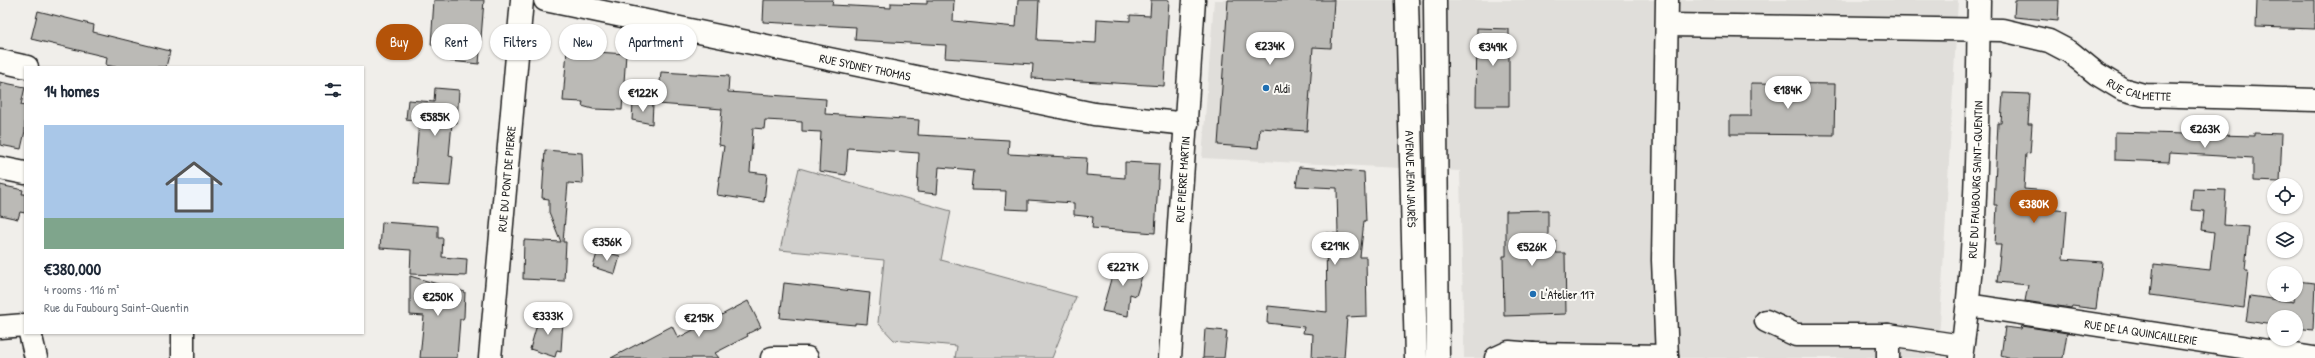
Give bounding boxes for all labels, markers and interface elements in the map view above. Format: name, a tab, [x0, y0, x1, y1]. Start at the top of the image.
chip: Buy	[376, 24, 423, 60]
chip: Rent	[431, 24, 482, 60]
chip: Filters	[490, 24, 551, 60]
chip: New	[559, 24, 607, 60]
chip: Apartment	[615, 24, 697, 60]
pin: €234K	[1242, 32, 1298, 66]
pin: €349K	[1465, 33, 1521, 67]
text: €234K	[1255, 36, 1285, 54]
text: €349K	[1479, 37, 1507, 55]
street label: RUE SYDNEY THOMAS	[818, 49, 913, 84]
street label: RUE CALMETTE	[2104, 73, 2172, 104]
pin: €184K	[1760, 76, 1816, 110]
text: 14 homes	[44, 79, 99, 102]
icon: filters	[322, 79, 344, 101]
pin: €122K	[615, 79, 671, 113]
place label: Aldi	[1274, 80, 1290, 97]
text: €184K	[1774, 80, 1802, 98]
text: €122K	[628, 83, 658, 101]
marker: Aldi	[1261, 83, 1271, 93]
street label: RUE DU FAUBOURG SAINT-QUENTIN	[1963, 101, 1986, 259]
pin: €585K	[407, 103, 463, 137]
text: €585K	[420, 107, 450, 125]
pin: €263K	[2177, 115, 2233, 149]
text: €263K	[2190, 119, 2220, 137]
street label: RUE DU PONT DE PIERRE	[493, 124, 519, 232]
street label: AVENUE JEAN JAURÈS	[1402, 130, 1421, 228]
street label: RUE PIERRE MARTIN	[1171, 136, 1193, 223]
icon: home	[158, 151, 230, 223]
map controls	[2267, 178, 2303, 346]
button: locate	[2267, 178, 2303, 214]
pin: €380K	[2006, 190, 2062, 224]
text: €380K	[2019, 194, 2049, 212]
button: layers	[2267, 222, 2303, 258]
pin: €356K	[579, 228, 635, 262]
text: €356K	[592, 232, 622, 250]
pin: €219K	[1307, 232, 1363, 266]
pin: €526K	[1504, 233, 1560, 267]
text: €219K	[1321, 236, 1349, 254]
text: €526K	[1517, 237, 1547, 255]
pin: €227K	[1095, 253, 1151, 287]
text: €380,000	[44, 257, 101, 280]
text: €227K	[1107, 257, 1139, 275]
button: +	[2267, 266, 2303, 302]
text: 4 rooms · 116 m²	[44, 280, 119, 298]
pin: €250K	[410, 283, 466, 317]
place label: L'Atelier 117	[1541, 286, 1595, 303]
text: €250K	[423, 287, 453, 305]
marker: L'Atelier 117	[1528, 289, 1538, 299]
text: Rue du Faubourg Saint-Quentin	[44, 298, 189, 316]
pin: €333K	[520, 302, 576, 336]
pin: €215K	[671, 304, 727, 338]
text: €333K	[533, 306, 563, 324]
text: €215K	[684, 308, 714, 326]
button: −	[2267, 310, 2303, 346]
street label: RUE DE LA QUINCAILLERIE	[2083, 314, 2199, 349]

